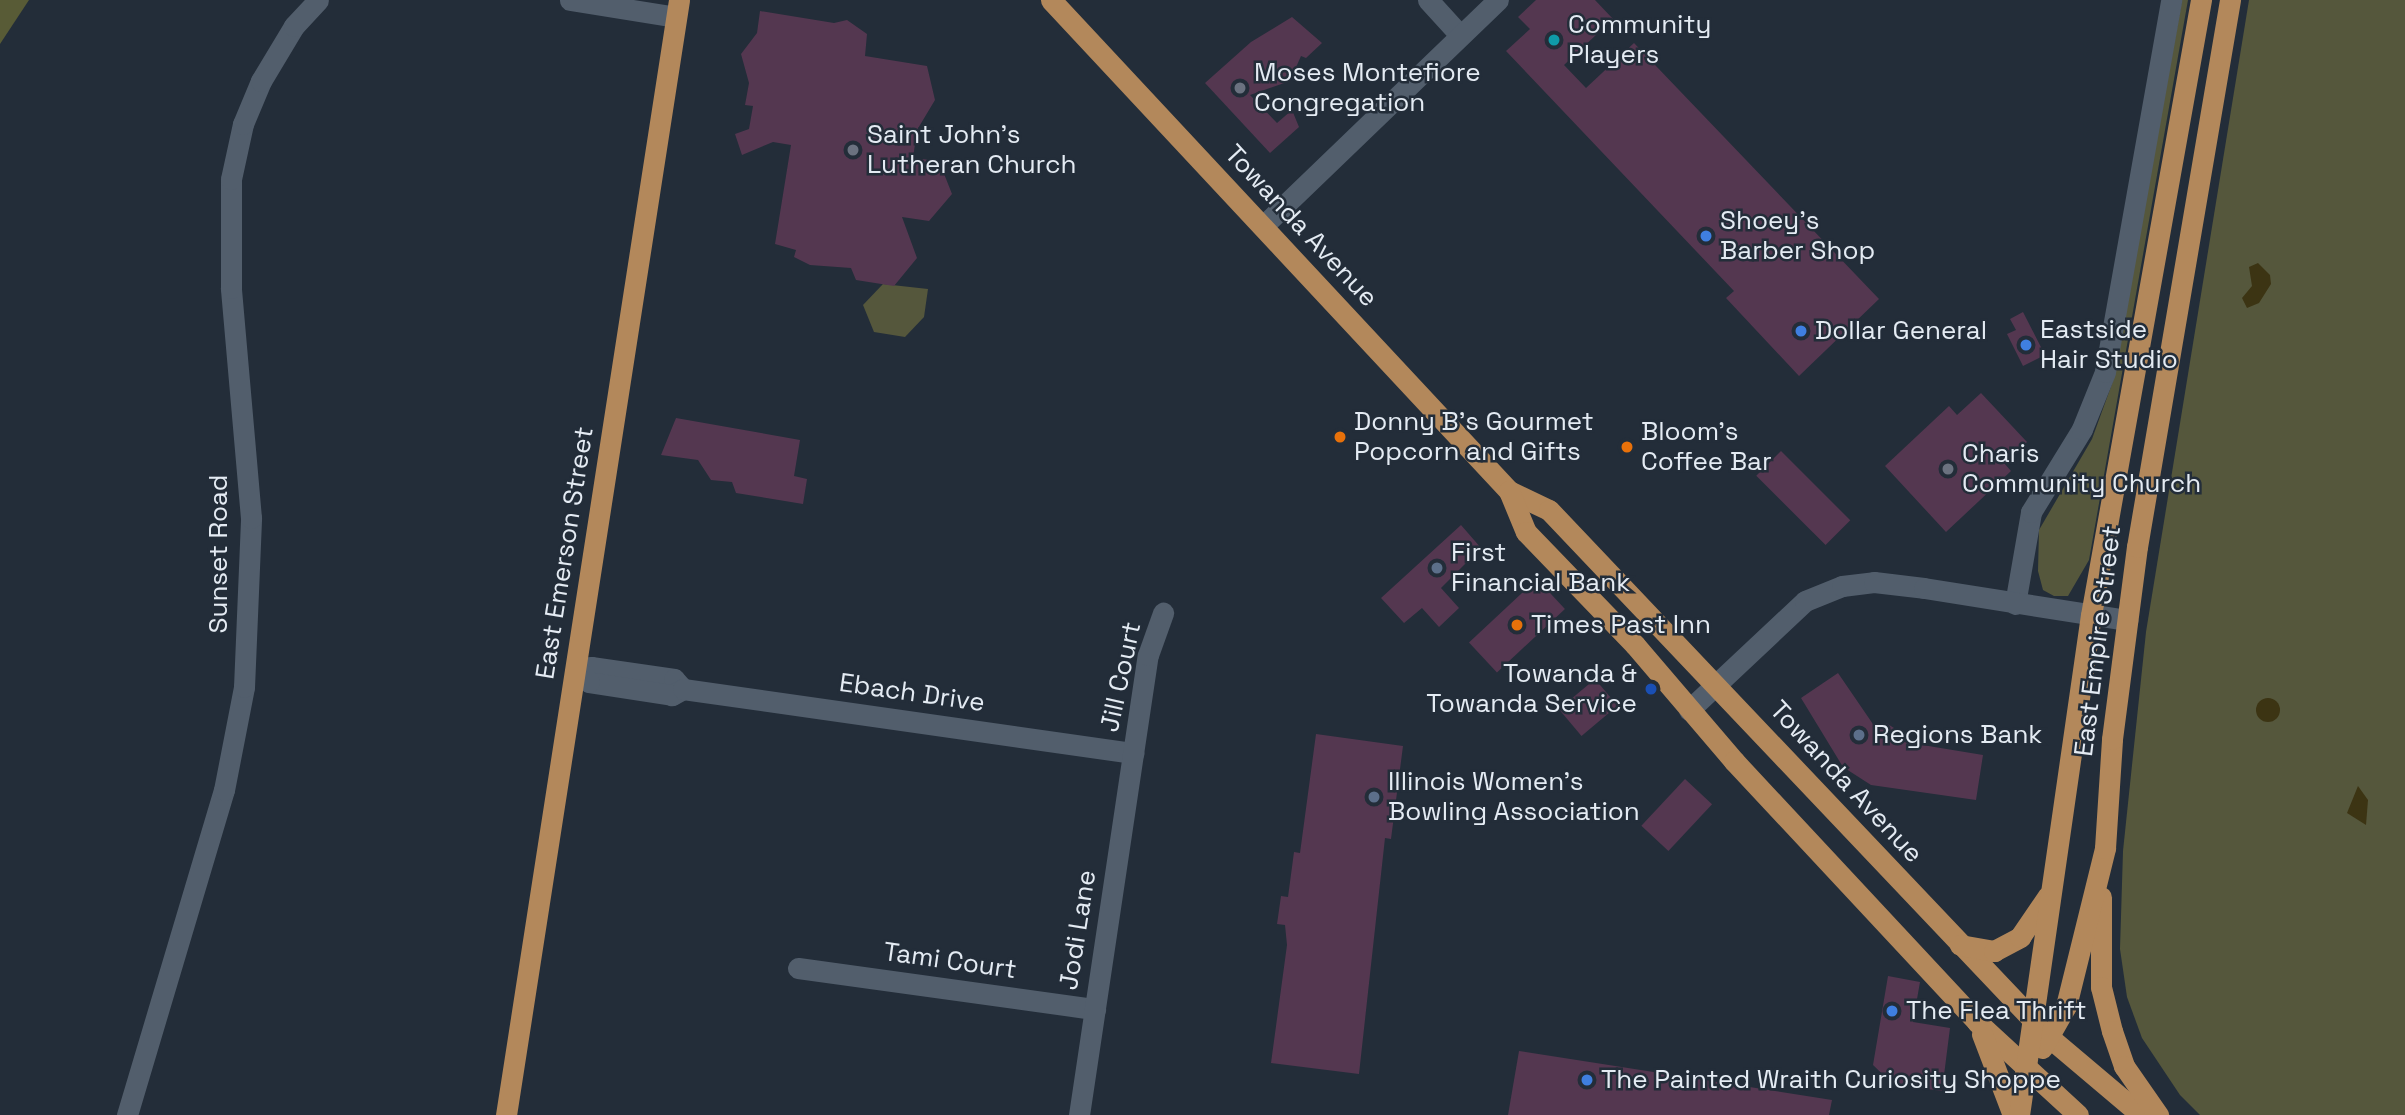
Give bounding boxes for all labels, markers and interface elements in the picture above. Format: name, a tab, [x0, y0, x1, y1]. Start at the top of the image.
place label: Community Players	[1568, 9, 1711, 70]
marker: Community Players	[1546, 32, 1562, 48]
place label: Moses Montefiore Congregation	[1254, 57, 1481, 119]
marker: Moses Montefiore Congregation	[1232, 80, 1248, 96]
place label: Saint John's Lutheran Church	[867, 119, 1076, 180]
street label: Towanda Avenue	[1218, 139, 1384, 313]
marker: Saint John's Lutheran Church	[845, 142, 861, 158]
place label: Shoey's Barber Shop	[1720, 205, 1875, 266]
marker: Shoey's Barber Shop	[1698, 228, 1714, 244]
place label: Eastside Hair Studio	[2040, 314, 2178, 376]
place label: Dollar General	[1815, 315, 1987, 347]
marker: Dollar General	[1793, 323, 1809, 339]
marker: Eastside Hair Studio	[2018, 337, 2034, 353]
place label: Donny B's Gourmet Popcorn and Gifts	[1354, 406, 1594, 467]
place label: Bloom's Coffee Bar	[1641, 416, 1772, 478]
street label: East Emerson Street	[530, 424, 600, 682]
marker: Donny B's Gourmet Popcorn and Gifts	[1332, 429, 1348, 445]
place label: Charis Community Church	[1962, 438, 2201, 500]
marker: Bloom's Coffee Bar	[1619, 439, 1635, 455]
marker: Charis Community Church	[1940, 461, 1956, 477]
street label: Sunset Road	[203, 475, 235, 633]
street label: East Empire Street	[2068, 524, 2128, 758]
place label: First Financial Bank	[1451, 537, 1630, 598]
marker: First Financial Bank	[1429, 560, 1445, 576]
place label: Times Past Inn	[1531, 609, 1711, 641]
marker: Times Past Inn	[1509, 617, 1525, 633]
street label: Jill Court	[1094, 619, 1148, 735]
place label: Towanda & Towanda Service	[1426, 658, 1637, 720]
street label: Ebach Drive	[837, 667, 987, 719]
marker: Towanda & Towanda Service	[1643, 681, 1659, 697]
street label: Towanda Avenue	[1763, 695, 1929, 869]
place label: Regions Bank	[1873, 719, 2042, 751]
marker: Regions Bank	[1851, 727, 1867, 743]
place label: Illinois Women's Bowling Association	[1388, 766, 1640, 828]
marker: Illinois Women's Bowling Association	[1366, 789, 1382, 805]
street label: Jodi Lane	[1053, 868, 1103, 992]
street label: Tami Court	[882, 936, 1018, 986]
place label: The Flea Thrift	[1906, 995, 2087, 1027]
marker: The Flea Thrift	[1884, 1003, 1900, 1019]
place label: The Painted Wraith Curiosity Shoppe	[1601, 1064, 2061, 1096]
marker: The Painted Wraith Curiosity Shoppe	[1579, 1072, 1595, 1088]

